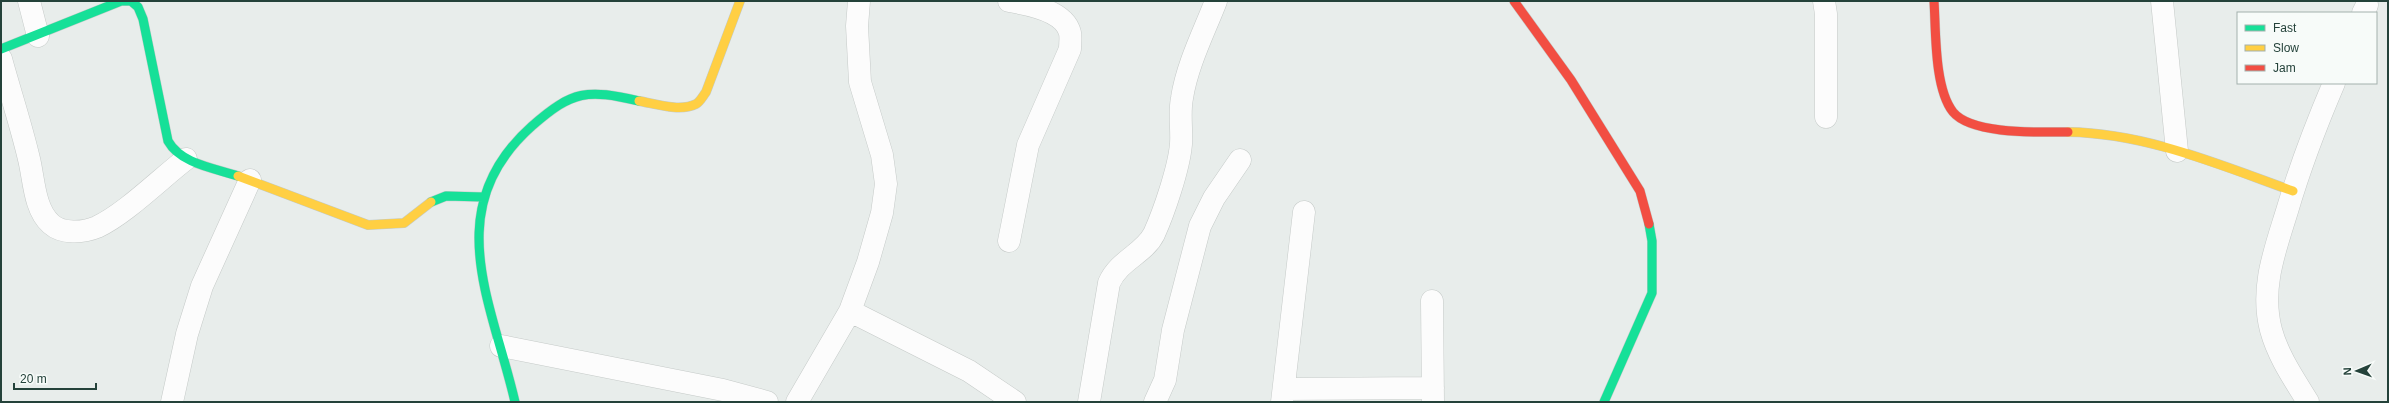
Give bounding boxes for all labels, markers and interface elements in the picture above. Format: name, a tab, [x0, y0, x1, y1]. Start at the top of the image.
legend	[2237, 12, 2377, 84]
text: Fast	[2273, 21, 2297, 35]
text: Slow	[2273, 41, 2299, 55]
text: Jam	[2273, 61, 2296, 75]
north arrow	[2337, 351, 2377, 391]
scale bar	[14, 365, 96, 391]
text: N	[2341, 367, 2353, 376]
text: 20 m	[20, 372, 47, 386]

